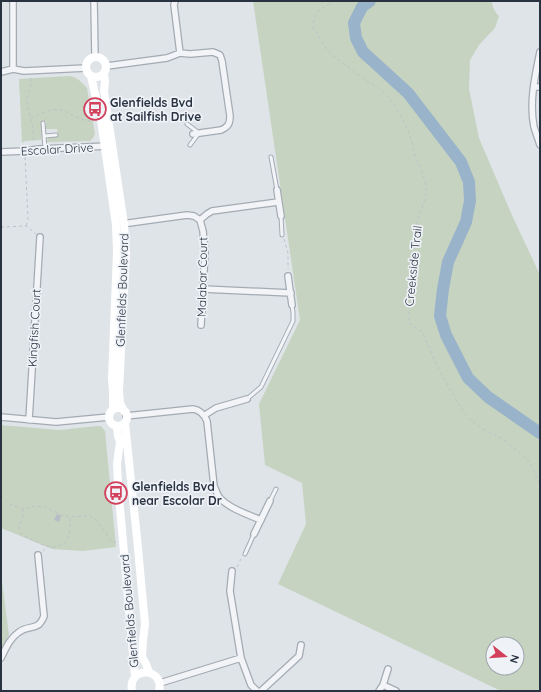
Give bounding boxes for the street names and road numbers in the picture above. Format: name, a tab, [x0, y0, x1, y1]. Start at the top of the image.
street label: Escolar Drive	[20, 140, 94, 158]
street label: Creekside Trail	[401, 225, 425, 307]
street label: Glenfields Boulevard	[113, 233, 131, 347]
street label: Malabar Court	[194, 237, 210, 317]
street label: Kingfish Court	[24, 289, 44, 367]
street label: Glenfields Boulevard	[117, 554, 141, 668]

